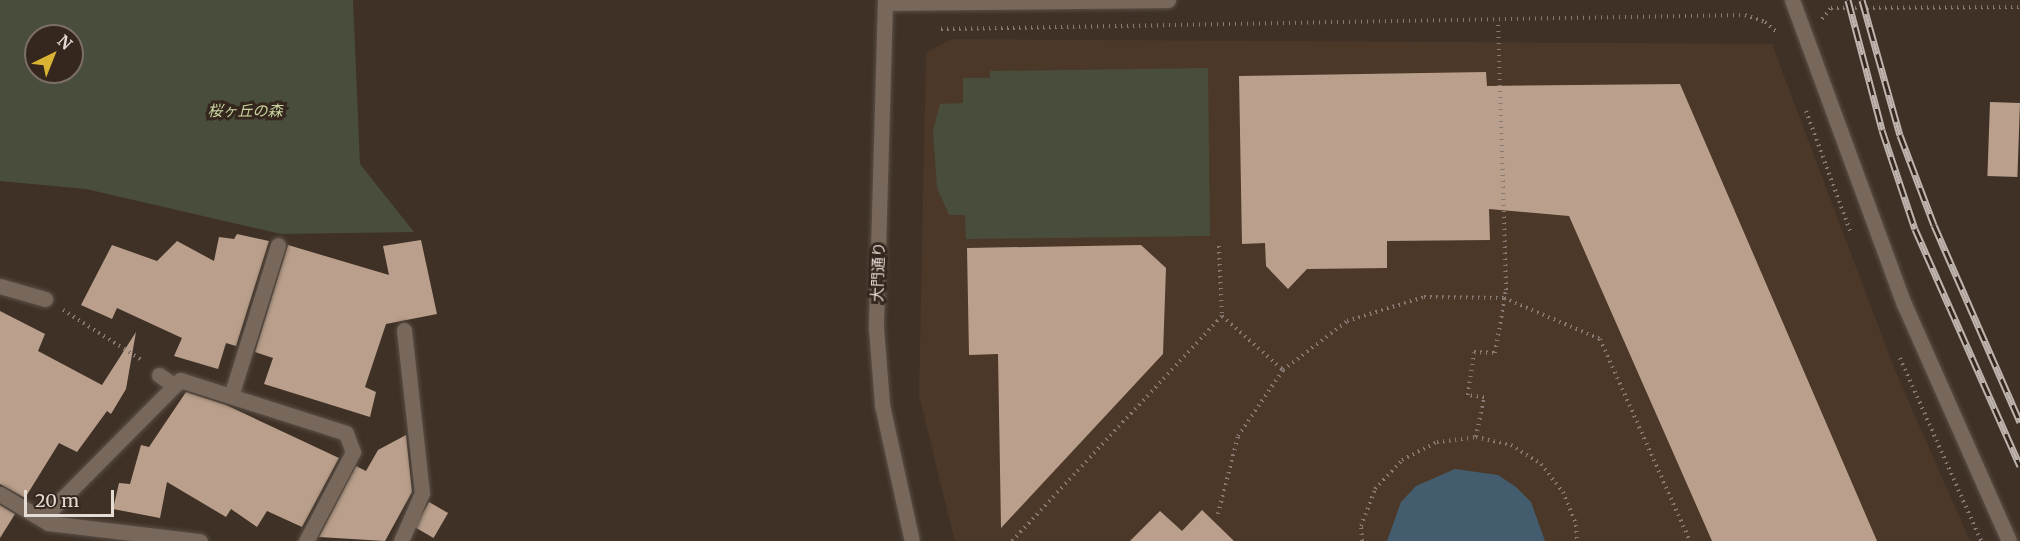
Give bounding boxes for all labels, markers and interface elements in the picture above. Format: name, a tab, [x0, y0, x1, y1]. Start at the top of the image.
north arrow	[24, 24, 84, 84]
text: N	[53, 31, 76, 54]
park label: 桜ヶ丘の森	[208, 102, 282, 120]
street label: 大門通り	[868, 242, 888, 302]
scale bar	[27, 478, 117, 516]
text: 20 m	[35, 489, 79, 512]

